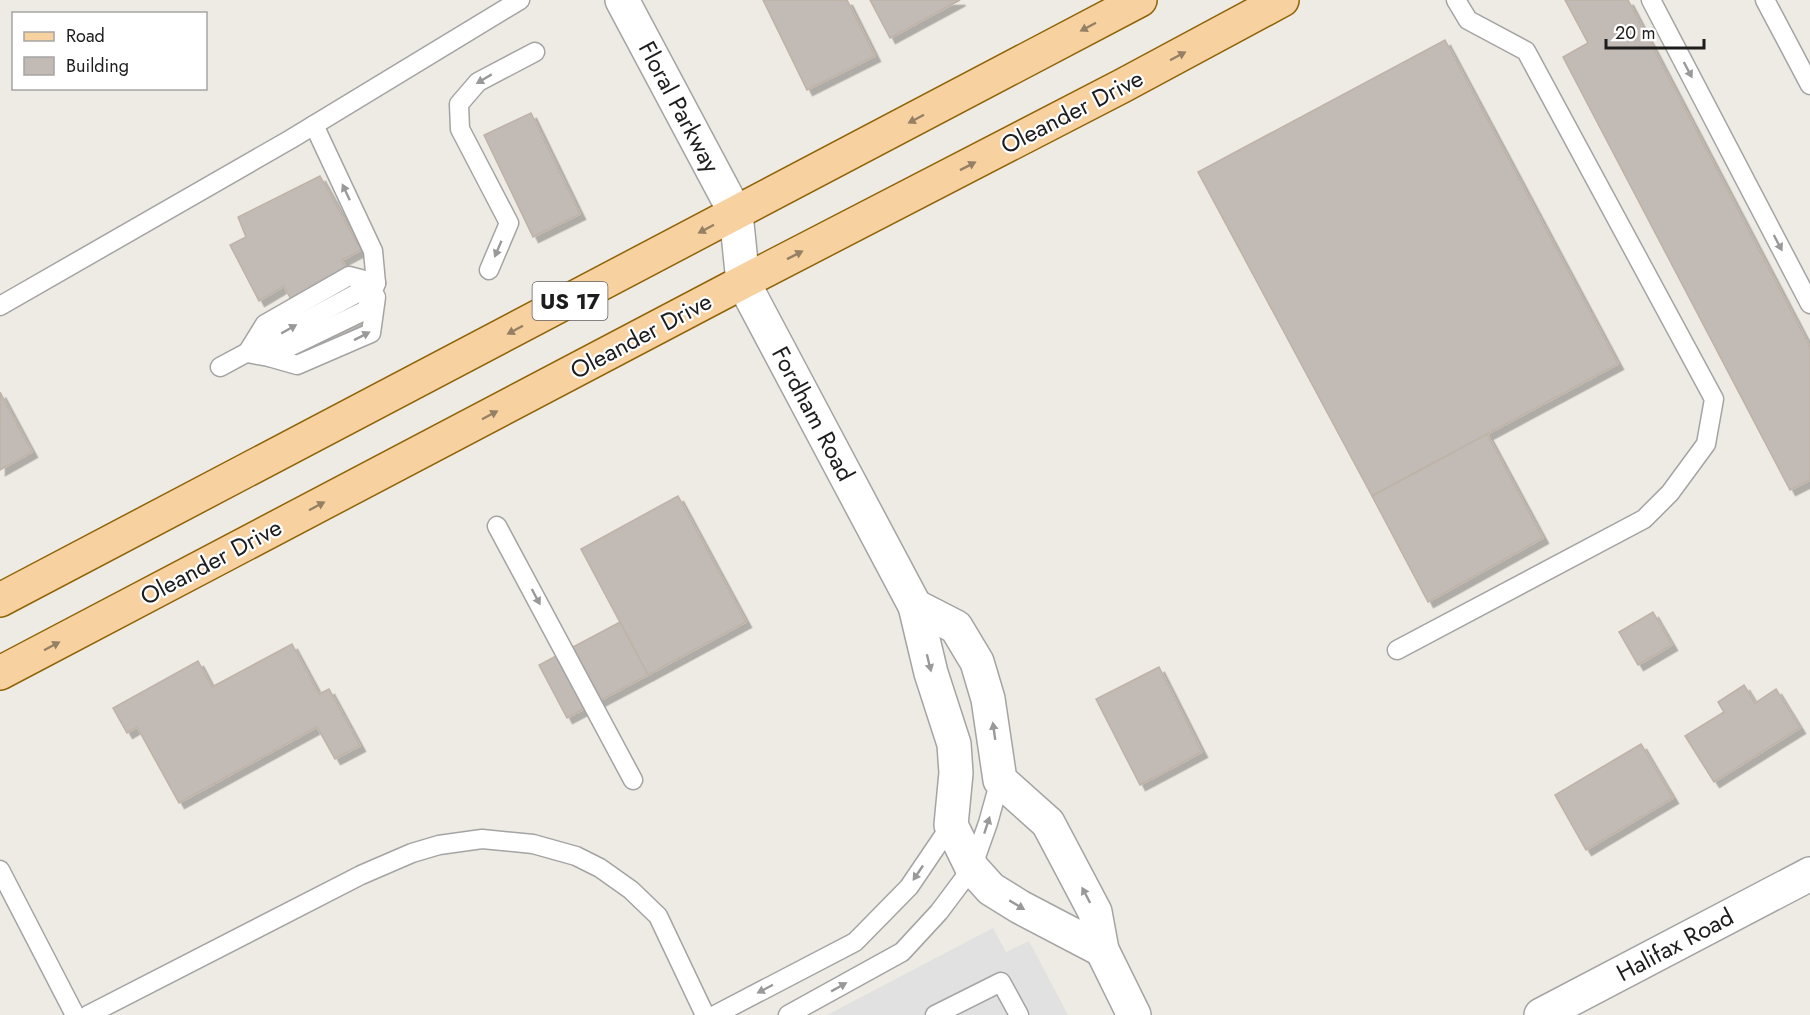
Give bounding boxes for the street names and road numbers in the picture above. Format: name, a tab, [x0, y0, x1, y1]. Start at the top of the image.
street label: Floral Parkway	[630, 35, 729, 179]
street label: Oleander Drive	[994, 61, 1149, 163]
road number: US 17	[532, 282, 608, 320]
street label: Oleander Drive	[564, 284, 718, 388]
street label: Fordham Road	[763, 340, 864, 487]
street label: Oleander Drive	[134, 510, 288, 614]
street label: Halifax Road	[1610, 899, 1739, 990]

